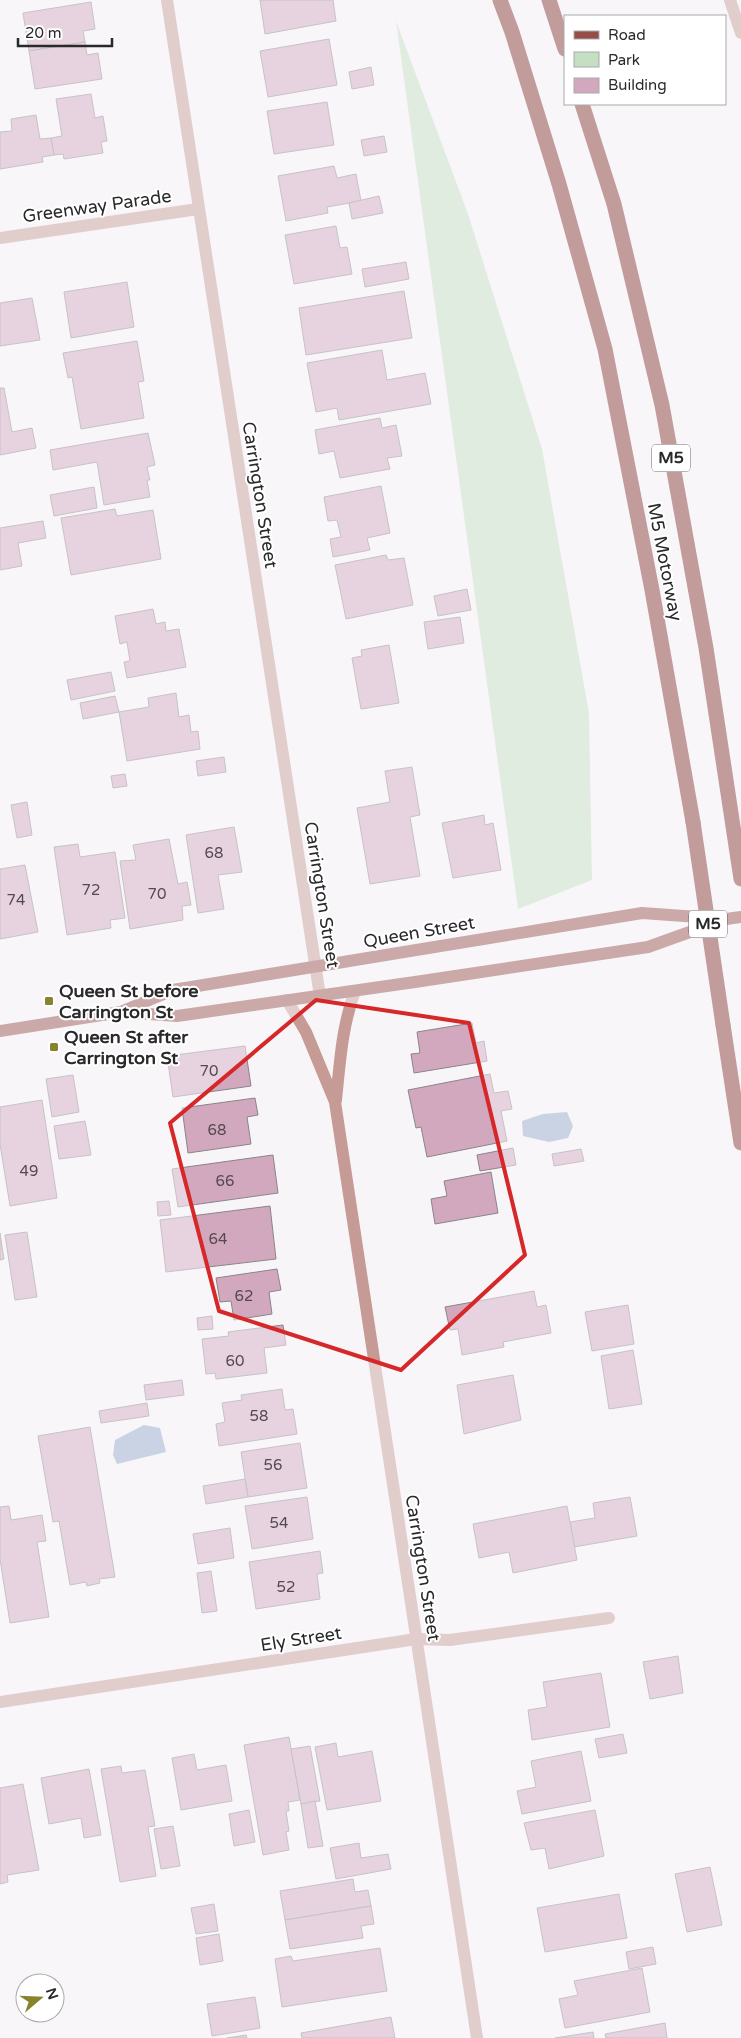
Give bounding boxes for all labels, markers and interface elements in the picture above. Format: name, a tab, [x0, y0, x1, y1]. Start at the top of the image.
scale bar	[18, 15, 111, 47]
legend	[564, 15, 726, 105]
text: 20 m	[25, 24, 62, 42]
text: Road	[608, 26, 646, 44]
text: Park	[608, 51, 640, 69]
text: Building	[608, 76, 667, 94]
street label: Greenway Parade	[21, 185, 173, 227]
street label: Carrington Street	[238, 420, 282, 570]
road number: M5	[652, 444, 690, 472]
street label: M5 Motorway	[643, 501, 687, 623]
street label: Carrington Street	[300, 820, 344, 970]
house number: 68	[205, 844, 223, 862]
house number: 72	[82, 881, 100, 899]
house number: 70	[148, 885, 166, 903]
house number: 74	[7, 891, 25, 909]
street label: Queen Street	[361, 911, 477, 953]
road number: M5	[689, 911, 727, 938]
place label: Queen St before Carrington St	[59, 980, 198, 1023]
marker: Queen St before Carrington St	[43, 995, 55, 1007]
place label: Queen St after Carrington St	[64, 1026, 189, 1069]
marker: Queen St after Carrington St	[48, 1041, 60, 1053]
house number: 70	[200, 1062, 218, 1080]
house number: 68	[208, 1121, 226, 1139]
house number: 49	[20, 1162, 38, 1180]
house number: 66	[216, 1172, 234, 1190]
house number: 64	[209, 1230, 227, 1248]
house number: 62	[235, 1287, 253, 1305]
house number: 60	[226, 1352, 244, 1370]
house number: 58	[250, 1407, 268, 1425]
house number: 56	[264, 1456, 282, 1474]
street label: Carrington Street	[401, 1493, 445, 1643]
house number: 54	[270, 1514, 288, 1532]
house number: 52	[277, 1578, 295, 1596]
street label: Ely Street	[259, 1622, 343, 1656]
north arrow	[15, 1973, 65, 2023]
text: N	[42, 1986, 62, 2002]

